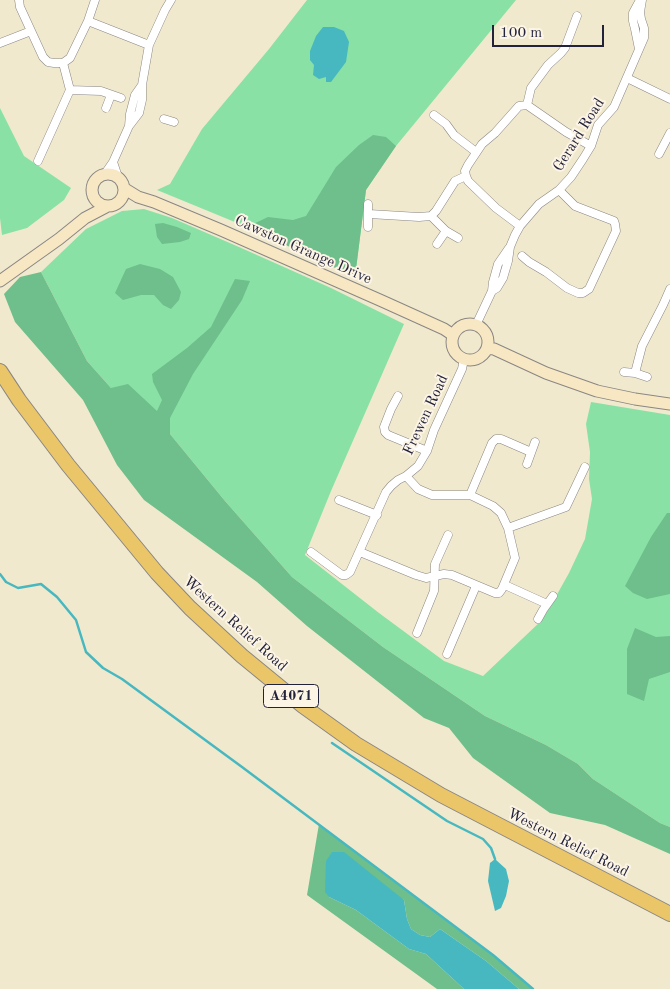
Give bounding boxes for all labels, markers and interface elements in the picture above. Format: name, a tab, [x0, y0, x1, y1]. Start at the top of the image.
scale bar	[495, 15, 608, 47]
text: 100 m	[500, 26, 542, 41]
street label: Gerard Road	[549, 95, 609, 175]
street label: Cawston Grange Drive	[232, 212, 374, 288]
street label: Frewen Road	[400, 372, 452, 458]
street label: Western Relief Road	[179, 573, 291, 675]
road number: A4071	[264, 684, 318, 708]
street label: Western Relief Road	[504, 805, 632, 881]

